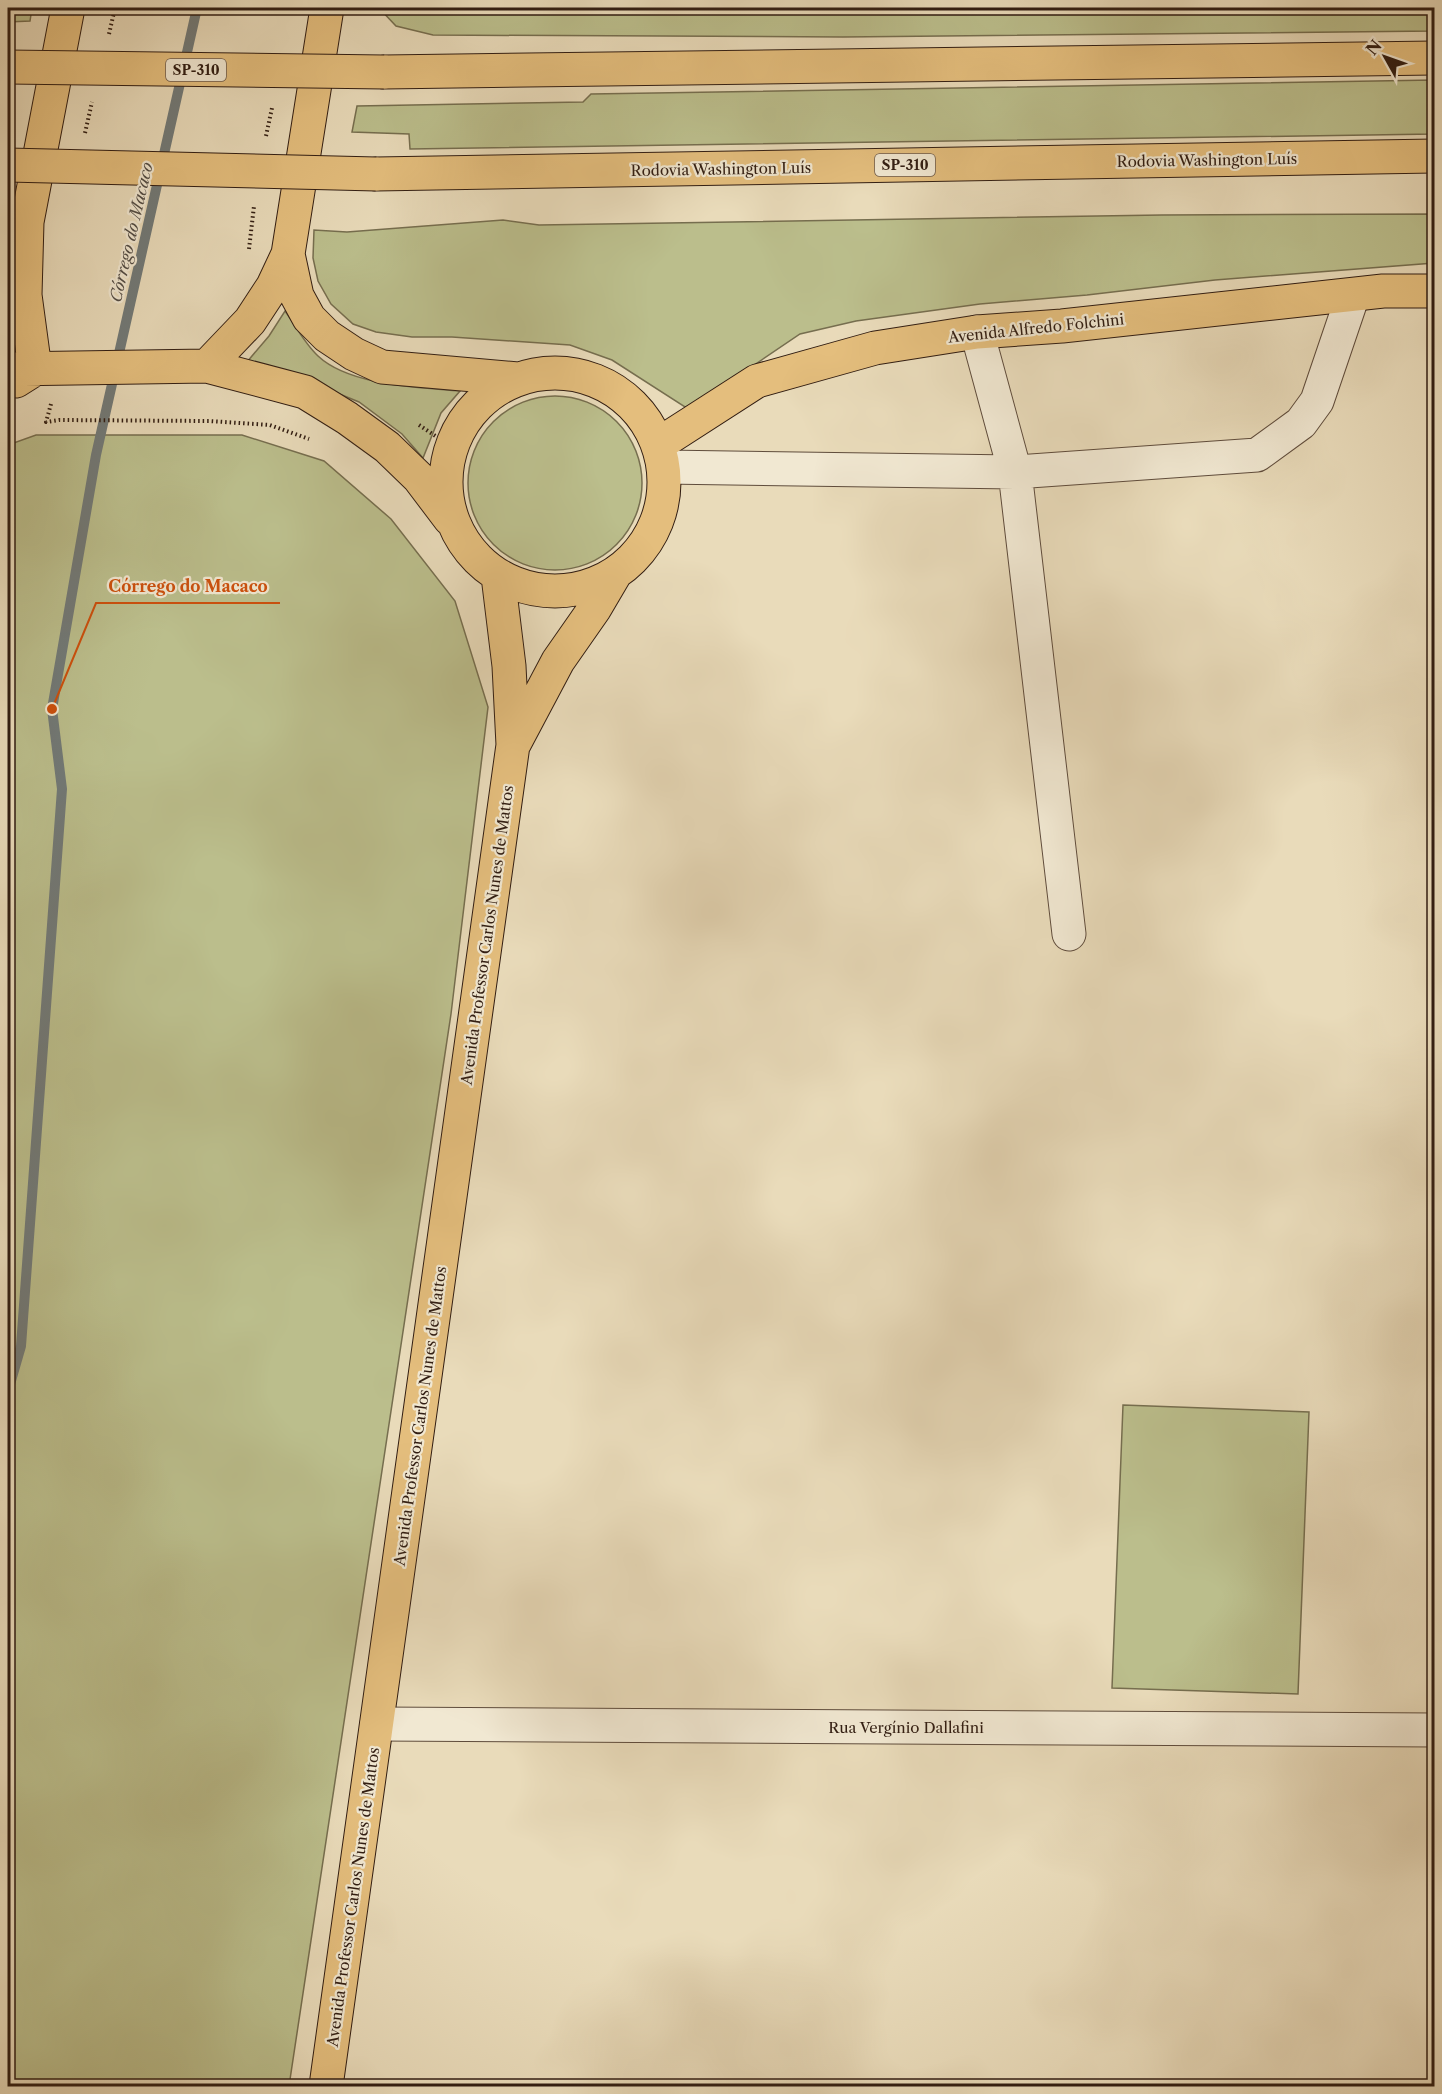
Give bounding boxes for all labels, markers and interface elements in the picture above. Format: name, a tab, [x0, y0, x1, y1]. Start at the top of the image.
north arrow	[1355, 27, 1415, 87]
text: N	[1361, 36, 1386, 59]
road number: SP-310	[166, 59, 226, 81]
street label: Rodovia Washington Luís	[1117, 149, 1297, 171]
road number: SP-310	[875, 154, 935, 176]
street label: Rodovia Washington Luís	[631, 158, 811, 180]
water label: Córrego do Macaco	[105, 160, 157, 304]
street label: Avenida Alfredo Folchini	[946, 309, 1125, 347]
callout: Córrego do Macaco	[96, 569, 280, 603]
text: Córrego do Macaco	[108, 576, 268, 596]
street label: Avenida Professor Carlos Nunes de Mattos	[456, 784, 517, 1087]
street label: Avenida Professor Carlos Nunes de Mattos	[389, 1265, 450, 1568]
street label: Rua Vergínio Dallafini	[828, 1718, 984, 1737]
street label: Avenida Professor Carlos Nunes de Mattos	[322, 1746, 383, 2049]

